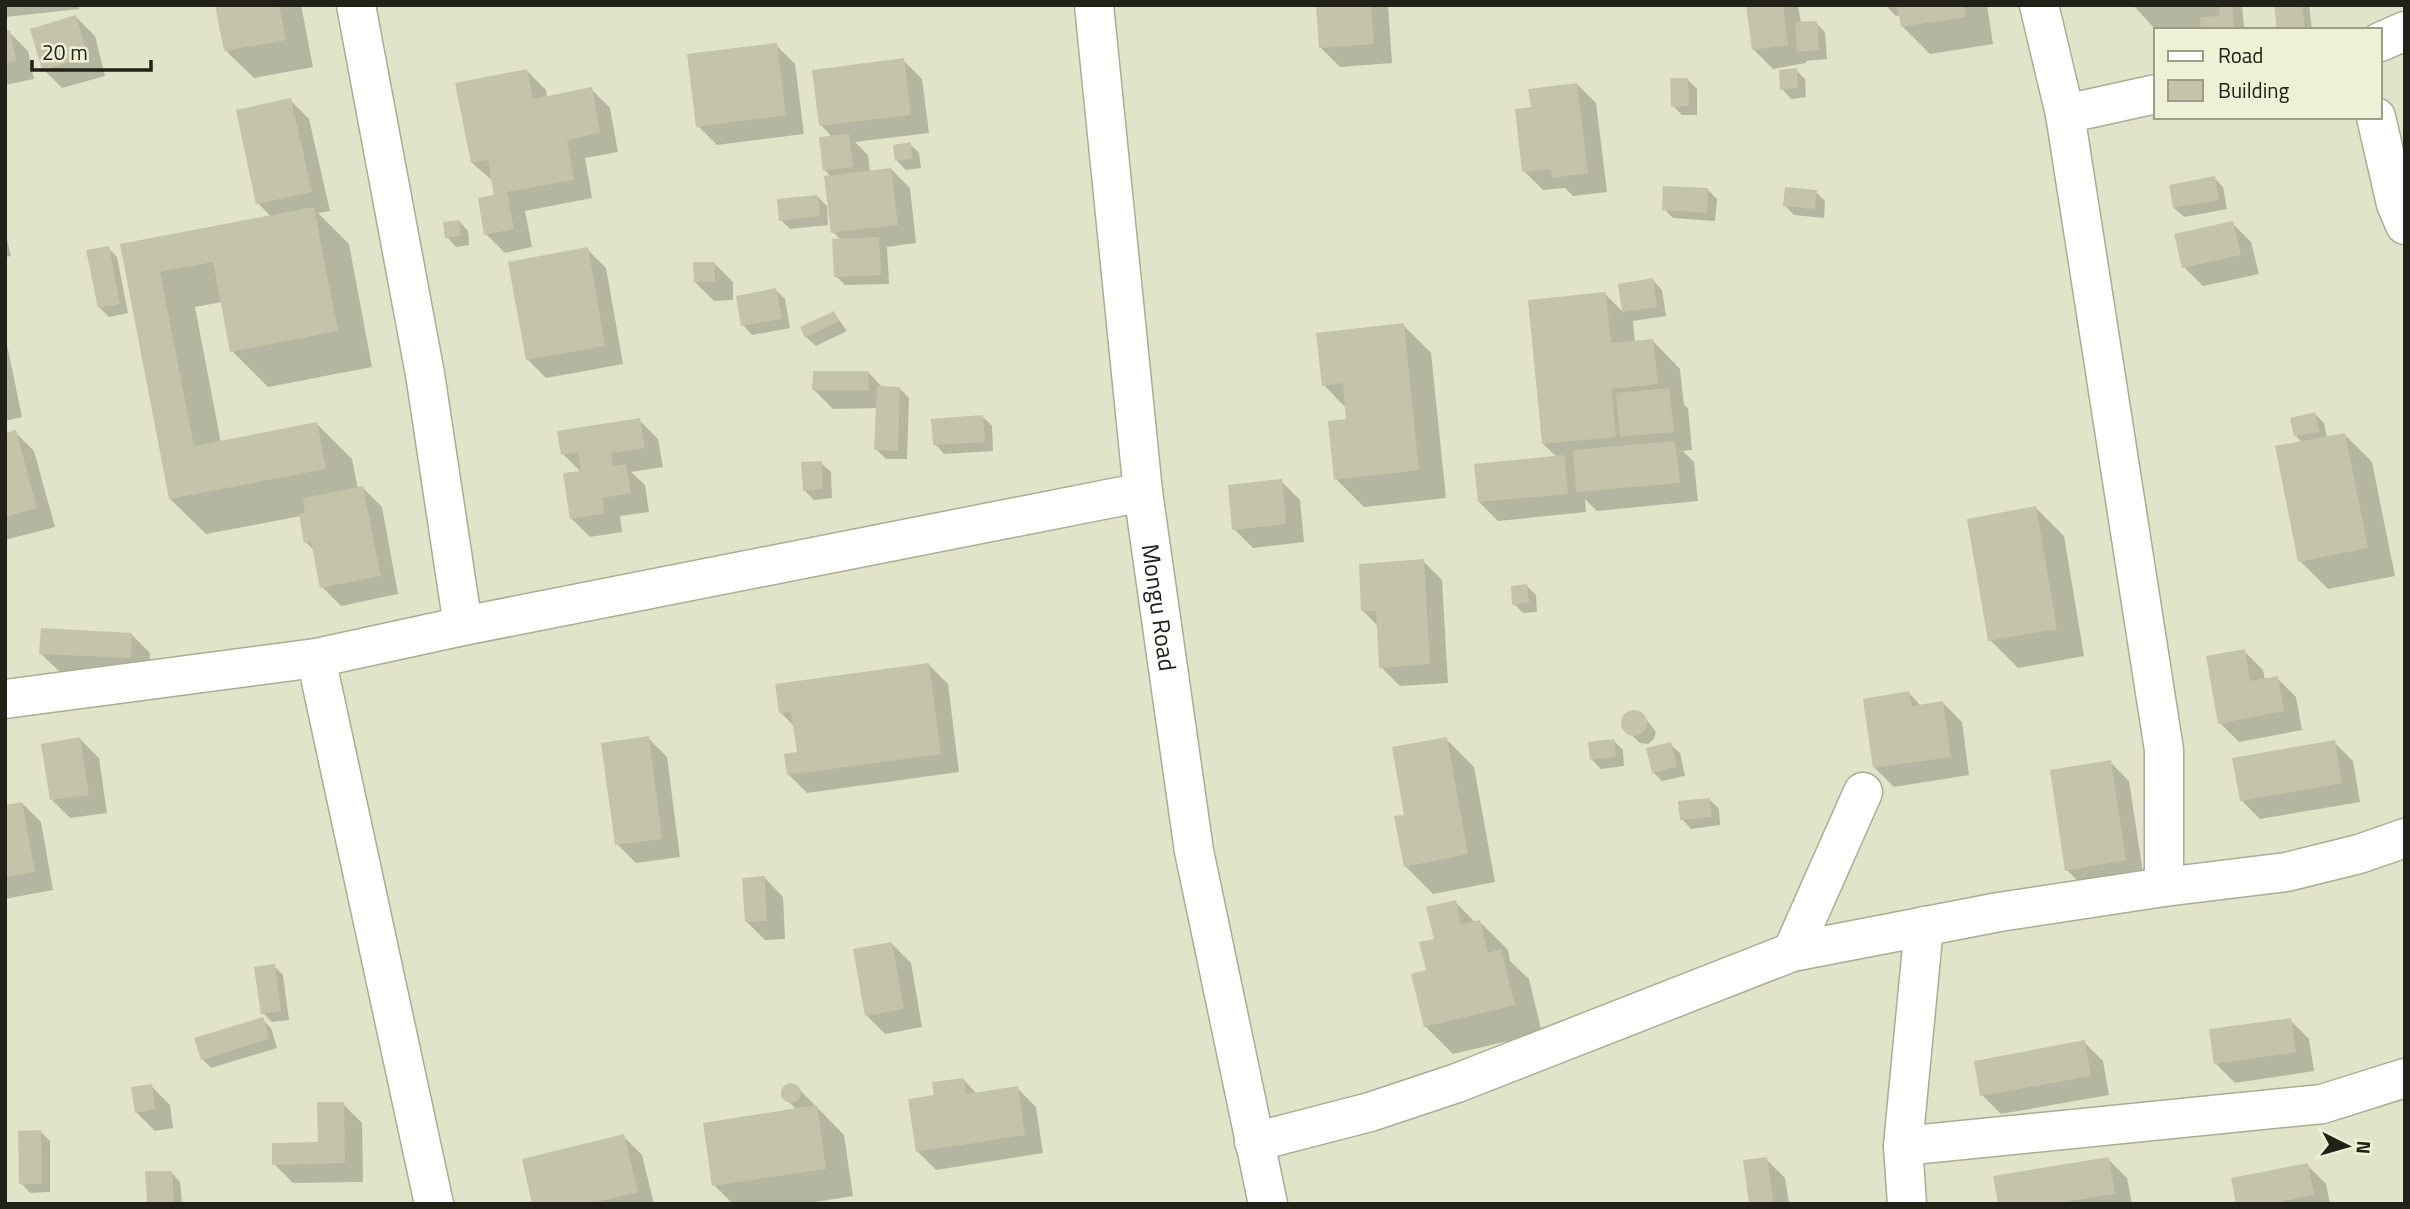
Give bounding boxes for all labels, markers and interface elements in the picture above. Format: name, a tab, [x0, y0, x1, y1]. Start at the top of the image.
scale bar	[32, 28, 150, 72]
legend	[2154, 28, 2382, 119]
text: 20 m	[42, 36, 88, 68]
text: Road	[2218, 39, 2263, 71]
text: Building	[2218, 74, 2290, 106]
street label: Mongu Road	[1133, 541, 1186, 673]
north arrow	[2312, 1111, 2382, 1181]
text: N	[2349, 1140, 2379, 1155]

